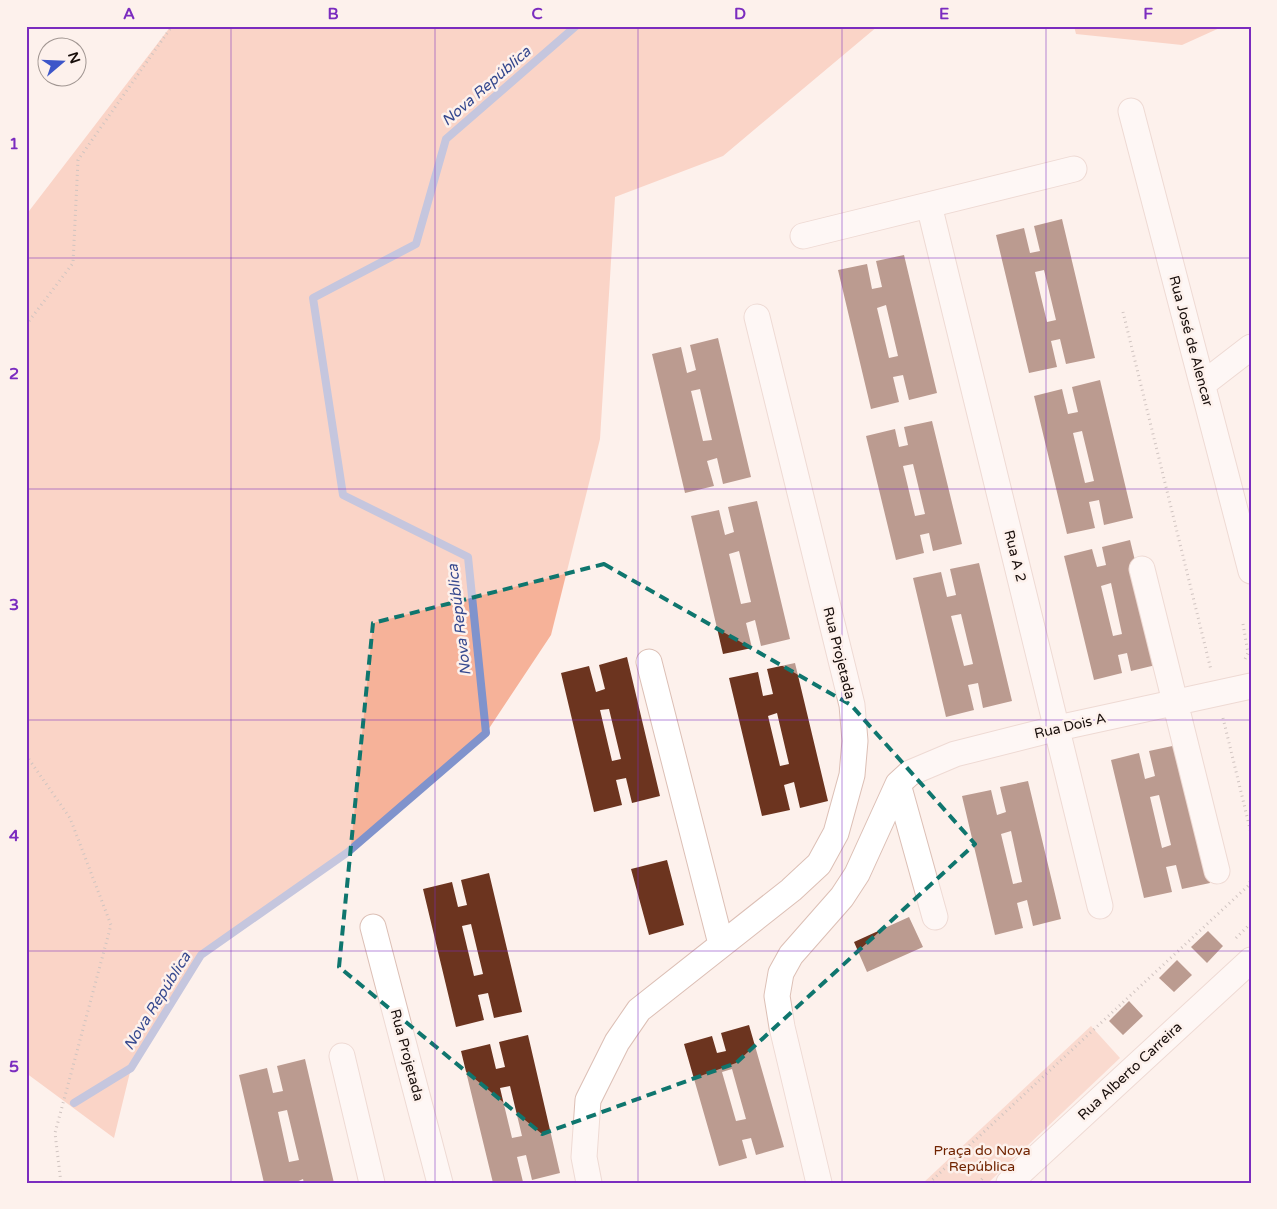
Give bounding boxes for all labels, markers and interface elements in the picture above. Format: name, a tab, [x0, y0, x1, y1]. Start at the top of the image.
text: A	[123, 4, 135, 24]
text: B	[327, 4, 339, 24]
text: C	[531, 4, 543, 24]
text: D	[734, 4, 746, 24]
text: E	[939, 4, 949, 24]
text: F	[1143, 4, 1153, 24]
north arrow	[38, 38, 88, 88]
water label: Nova República	[438, 42, 535, 130]
text: N	[64, 50, 84, 66]
text: 1	[9, 134, 19, 154]
street label: Rua José de Alencar	[1165, 274, 1217, 409]
text: 2	[9, 364, 19, 384]
street label: Rua A 2	[1000, 528, 1030, 584]
water label: Nova República	[443, 563, 475, 677]
text: 3	[9, 595, 19, 615]
street label: Rua Projetada	[819, 605, 859, 701]
street label: Rua Dois A	[1032, 710, 1108, 742]
text: 4	[9, 826, 19, 846]
water label: Nova República	[120, 948, 195, 1053]
street label: Rua Projetada	[387, 1007, 427, 1103]
street label: Rua Alberto Carreira	[1074, 1018, 1186, 1124]
text: 5	[9, 1057, 19, 1077]
park label: Praça do Nova República	[933, 1142, 1031, 1175]

